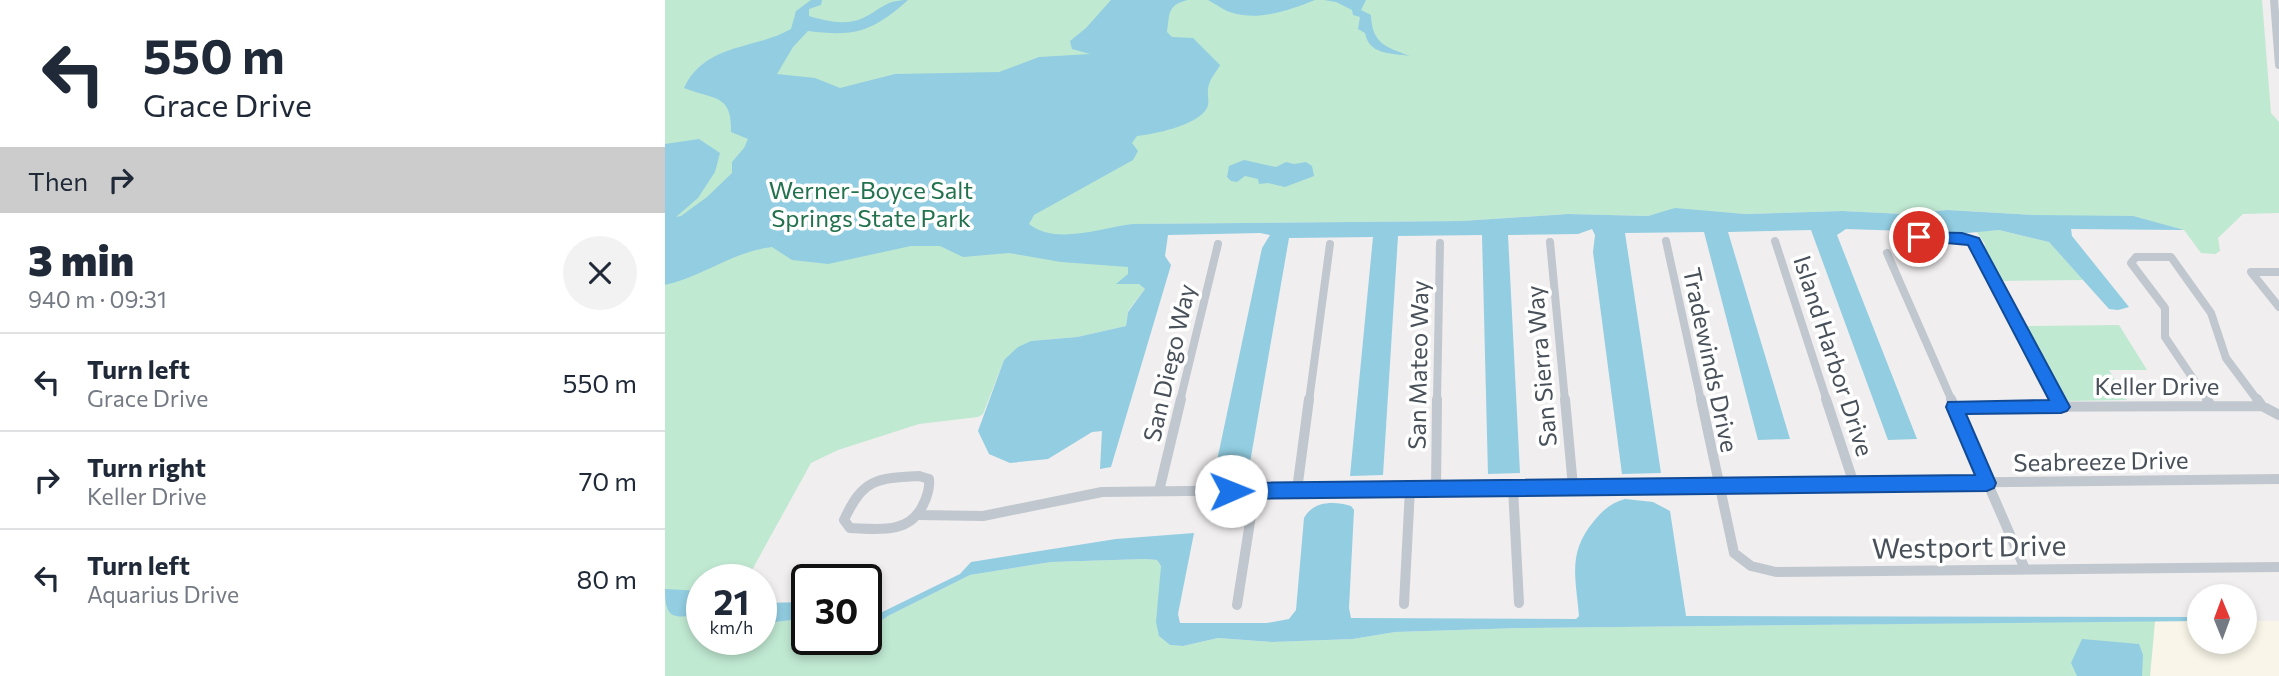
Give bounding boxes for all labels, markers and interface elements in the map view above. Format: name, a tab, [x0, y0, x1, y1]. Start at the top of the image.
text: 550 m	[143, 24, 285, 84]
icon: left	[28, 28, 119, 119]
text: Grace Drive	[143, 84, 312, 124]
icon: right	[102, 161, 140, 199]
text: Then	[28, 165, 88, 196]
park label: Werner-Boyce Salt Springs State Park	[769, 175, 973, 232]
pin	[1889, 207, 1949, 267]
icon: arrive	[1900, 218, 1938, 256]
text: 3 min	[28, 233, 134, 285]
button: close	[563, 236, 637, 310]
street label: Island Harbor Drive	[1788, 252, 1881, 460]
street label: Tradewinds Drive	[1678, 265, 1745, 455]
street label: San Mateo Way	[1402, 280, 1433, 450]
street label: San Diego Way	[1136, 281, 1201, 444]
street label: San Sierra Way	[1519, 284, 1562, 448]
text: 940 m · 09:31	[28, 285, 167, 313]
text: Turn left	[87, 353, 190, 384]
icon: left	[28, 363, 66, 401]
text: 550 m	[562, 367, 637, 398]
street label: Keller Drive	[2095, 371, 2219, 400]
text: Grace Drive	[87, 384, 208, 412]
street label: Seabreeze Drive	[2013, 444, 2189, 477]
text: Turn right	[87, 451, 206, 482]
position arrow	[1194, 454, 1268, 528]
icon: right	[28, 461, 66, 499]
text: 70 m	[579, 465, 637, 496]
text: Keller Drive	[87, 482, 207, 510]
street label: Westport Drive	[1871, 527, 2067, 565]
text: Turn left	[87, 549, 190, 580]
icon: left	[28, 559, 66, 597]
text: 80 m	[577, 563, 637, 594]
speed limit sign: 30	[791, 564, 882, 655]
text: 21	[714, 579, 749, 622]
text: Aquarius Drive	[87, 580, 239, 608]
north arrow	[2187, 584, 2257, 654]
map controls	[2187, 584, 2257, 654]
text: km/h	[710, 616, 753, 638]

